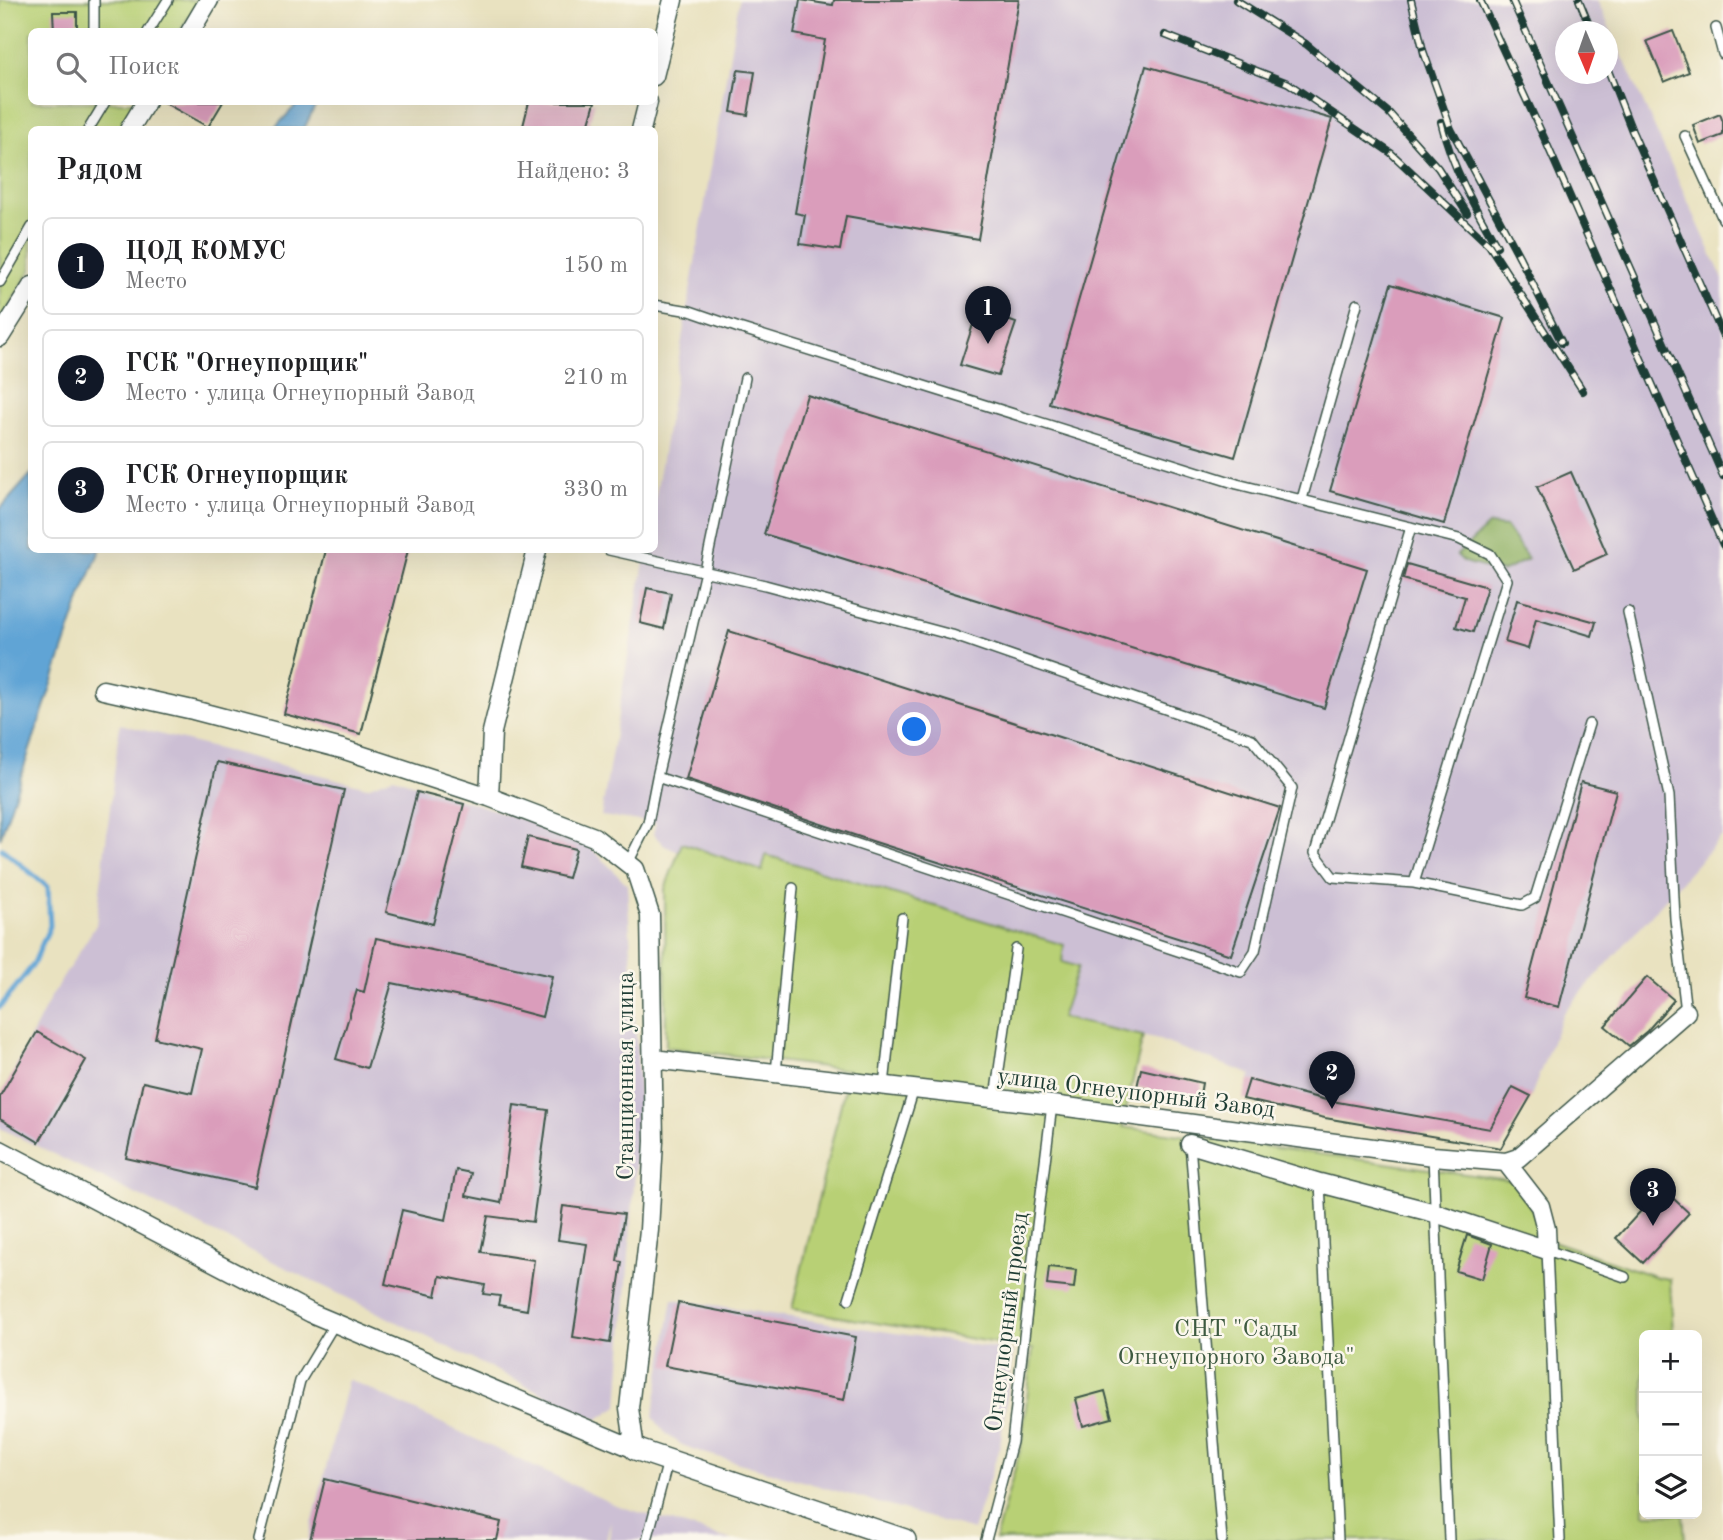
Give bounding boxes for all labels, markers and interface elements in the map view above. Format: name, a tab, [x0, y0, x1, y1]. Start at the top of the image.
north arrow	[1555, 21, 1618, 84]
search box	[28, 28, 658, 105]
icon: search	[52, 48, 90, 86]
text: Поиск	[108, 54, 180, 80]
text: Рядом	[56, 156, 143, 186]
text: Найдено: 3	[516, 160, 630, 183]
text: ЦОД КОМУС	[125, 239, 286, 265]
text: 1	[74, 254, 88, 277]
text: 150 m	[563, 254, 628, 277]
text: Место	[125, 270, 187, 293]
pin: 1	[965, 286, 1011, 344]
text: ГСК "Огнеупорщик"	[125, 351, 368, 377]
text: 2	[74, 366, 88, 389]
text: 210 m	[563, 366, 628, 389]
text: Место · улица Огнеупорный Завод	[125, 382, 475, 405]
text: ГСК Огнеупорщик	[125, 463, 348, 489]
text: 3	[74, 478, 88, 501]
text: 330 m	[563, 478, 628, 501]
text: Место · улица Огнеупорный Завод	[125, 494, 475, 517]
your location	[897, 712, 931, 746]
street label: Станционная улица	[615, 971, 639, 1181]
pin: 2	[1309, 1051, 1355, 1109]
street label: улица Огнеупорный Завод	[995, 1065, 1276, 1123]
pin: 3	[1630, 1168, 1676, 1226]
street label: Огнеупорный проезд	[983, 1211, 1033, 1433]
park label: СНТ "Сады Огнеупорного Завода"	[1117, 1318, 1355, 1370]
map controls	[1639, 1330, 1702, 1519]
button: +	[1639, 1330, 1702, 1393]
button: −	[1639, 1393, 1702, 1456]
button: layers	[1639, 1456, 1702, 1519]

